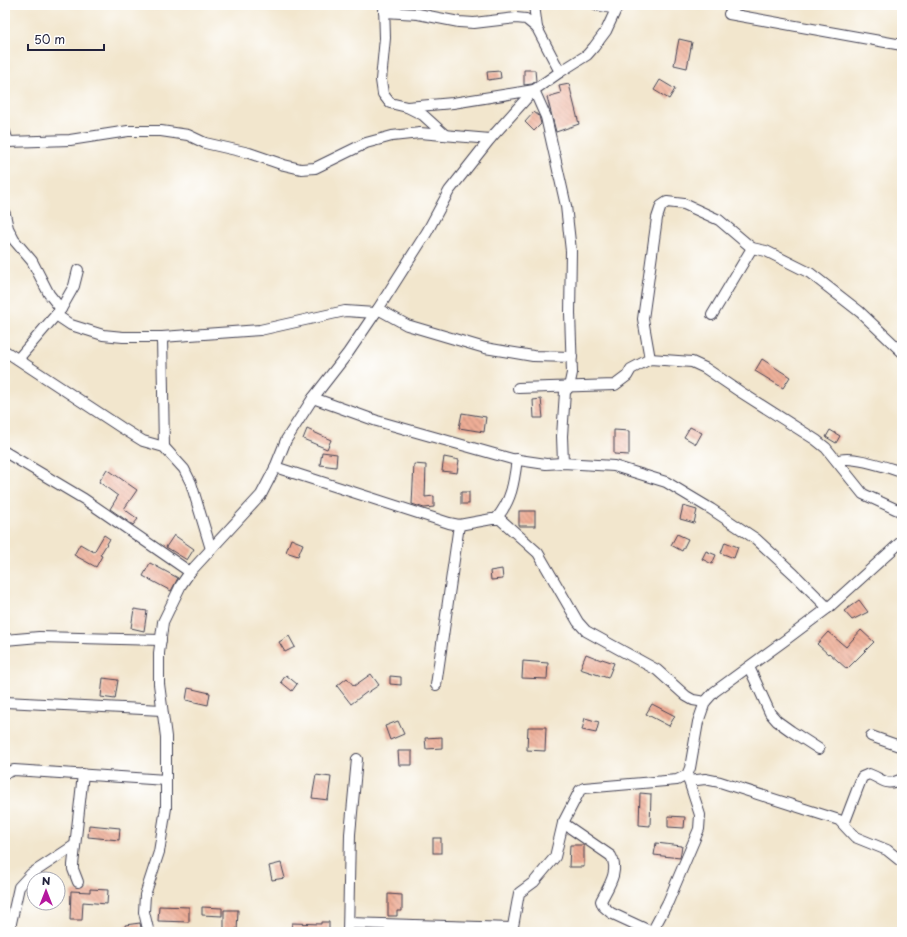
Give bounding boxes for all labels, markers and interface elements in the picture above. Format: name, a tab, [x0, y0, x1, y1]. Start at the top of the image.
scale bar	[28, 26, 104, 52]
text: 50 m	[34, 30, 65, 48]
north arrow	[26, 871, 66, 911]
text: N	[42, 872, 51, 889]

